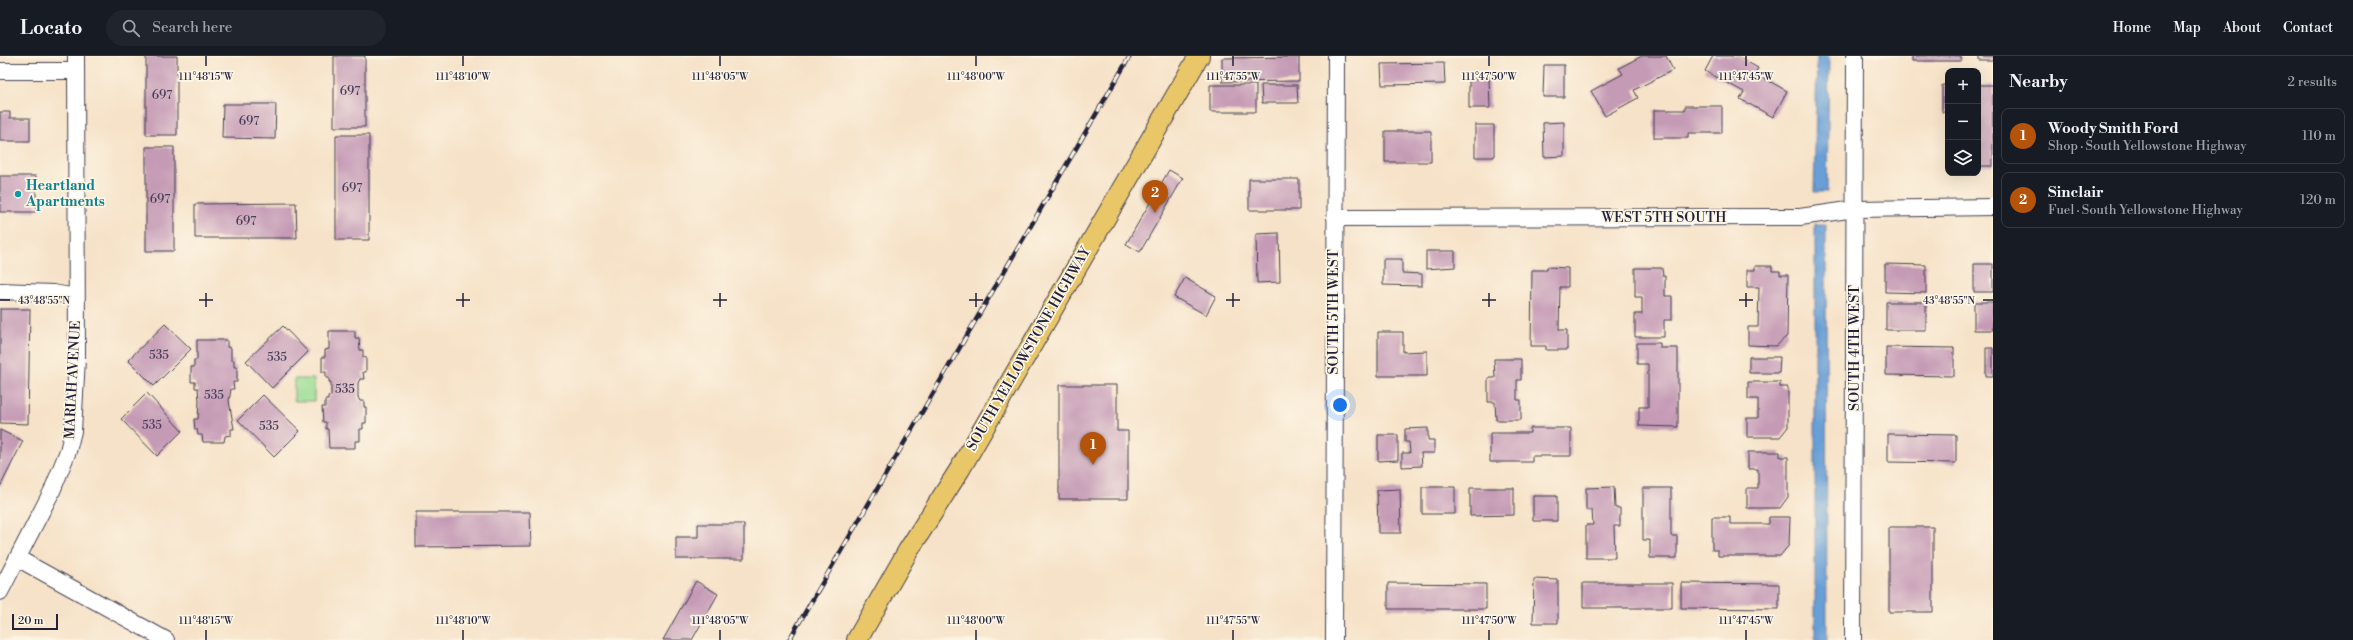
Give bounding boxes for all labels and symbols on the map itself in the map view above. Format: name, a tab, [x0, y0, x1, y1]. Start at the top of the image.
text: 111°48'15"W	[179, 71, 234, 83]
text: 111°48'10"W	[435, 71, 492, 83]
text: 111°48'05"W	[692, 71, 749, 83]
text: 111°48'00"W	[947, 71, 1006, 83]
text: 111°47'55"W	[1206, 71, 1261, 83]
text: 111°47'50"W	[1461, 71, 1518, 83]
text: 111°47'45"W	[1719, 71, 1774, 83]
house number: 697	[340, 84, 360, 99]
house number: 697	[152, 88, 172, 103]
house number: 697	[239, 114, 259, 129]
place label: Heartland Apartments	[25, 177, 105, 211]
pin: 2	[1142, 180, 1168, 213]
house number: 697	[342, 181, 362, 196]
marker: Heartland Apartments	[13, 189, 23, 199]
house number: 697	[150, 192, 170, 207]
street label: WEST 5TH SOUTH	[1600, 209, 1727, 227]
house number: 697	[236, 214, 256, 229]
street label: SOUTH YELLOWSTONE HIGHWAY	[963, 243, 1095, 454]
street label: SOUTH 5TH WEST	[1325, 249, 1343, 375]
street label: SOUTH 4TH WEST	[1846, 285, 1864, 411]
text: 43°48'55"N	[18, 295, 70, 307]
text: 43°48'55"N	[1923, 295, 1975, 307]
street label: MARIAH AVENUE	[61, 320, 85, 440]
house number: 535	[149, 348, 169, 363]
house number: 535	[267, 350, 287, 365]
house number: 535	[335, 382, 355, 397]
house number: 535	[204, 388, 224, 403]
your location	[1330, 395, 1350, 415]
house number: 535	[142, 418, 162, 433]
house number: 535	[259, 419, 279, 434]
pin: 1	[1080, 432, 1106, 465]
scale bar	[12, 612, 58, 631]
text: 111°48'15"W	[179, 615, 234, 627]
text: 111°48'10"W	[435, 615, 492, 627]
text: 111°48'05"W	[692, 615, 749, 627]
text: 111°48'00"W	[947, 615, 1006, 627]
text: 111°47'55"W	[1206, 615, 1261, 627]
text: 111°47'50"W	[1461, 615, 1518, 627]
text: 111°47'45"W	[1719, 615, 1774, 627]

